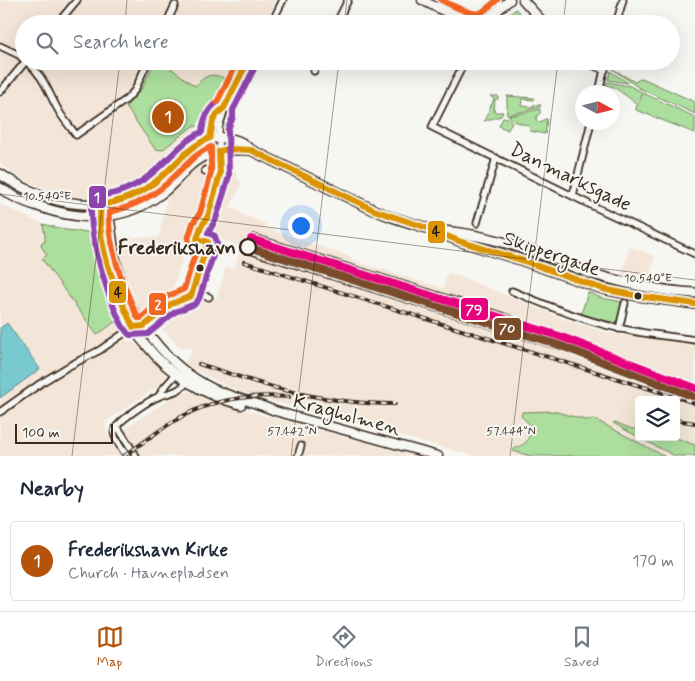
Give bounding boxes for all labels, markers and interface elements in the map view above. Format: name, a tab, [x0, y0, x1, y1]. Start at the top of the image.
search box	[15, 15, 680, 70]
icon: search	[33, 29, 61, 57]
text: Search here	[73, 30, 169, 55]
north arrow	[575, 85, 620, 130]
pin: 1	[152, 98, 184, 136]
street label: Danmarksgade	[505, 136, 636, 219]
line badge: 1	[88, 185, 107, 209]
text: 10.540°E	[23, 189, 71, 205]
text: 1	[94, 189, 100, 207]
your location	[288, 213, 314, 239]
line badge: 4	[427, 220, 446, 244]
text: 4	[432, 223, 441, 241]
street label: Skippergade	[499, 225, 604, 285]
place label: Frederikshavn	[118, 235, 236, 262]
marker: Frederikshavn	[239, 238, 257, 256]
unlabelled marker	[195, 263, 205, 273]
text: 10.540°E	[624, 271, 672, 287]
line badge: 4	[108, 280, 127, 304]
text: 4	[114, 284, 123, 302]
unlabelled marker	[633, 291, 643, 301]
line badge: 2	[148, 292, 167, 316]
text: 2	[155, 296, 162, 314]
line badge: 79	[460, 297, 489, 321]
text: 79	[466, 301, 482, 319]
line badge: 70	[493, 317, 522, 341]
text: 70	[499, 320, 515, 338]
street label: Kragholmen	[290, 388, 404, 444]
map controls	[635, 396, 680, 441]
button: layers	[635, 396, 680, 441]
scale bar	[15, 421, 112, 444]
text: 100 m	[22, 424, 60, 442]
text: 57.442°N	[267, 424, 317, 440]
text: 57.444°N	[486, 424, 536, 440]
text: Nearby	[20, 475, 84, 503]
text: Frederikshavn Kirke	[68, 538, 228, 563]
text: 1	[33, 551, 41, 572]
text: 170 m	[632, 551, 674, 572]
text: Church · Havnepladsen	[68, 563, 229, 584]
tab: Map	[96, 623, 124, 671]
tab: Directions	[315, 623, 373, 671]
tab: Saved	[564, 623, 599, 671]

